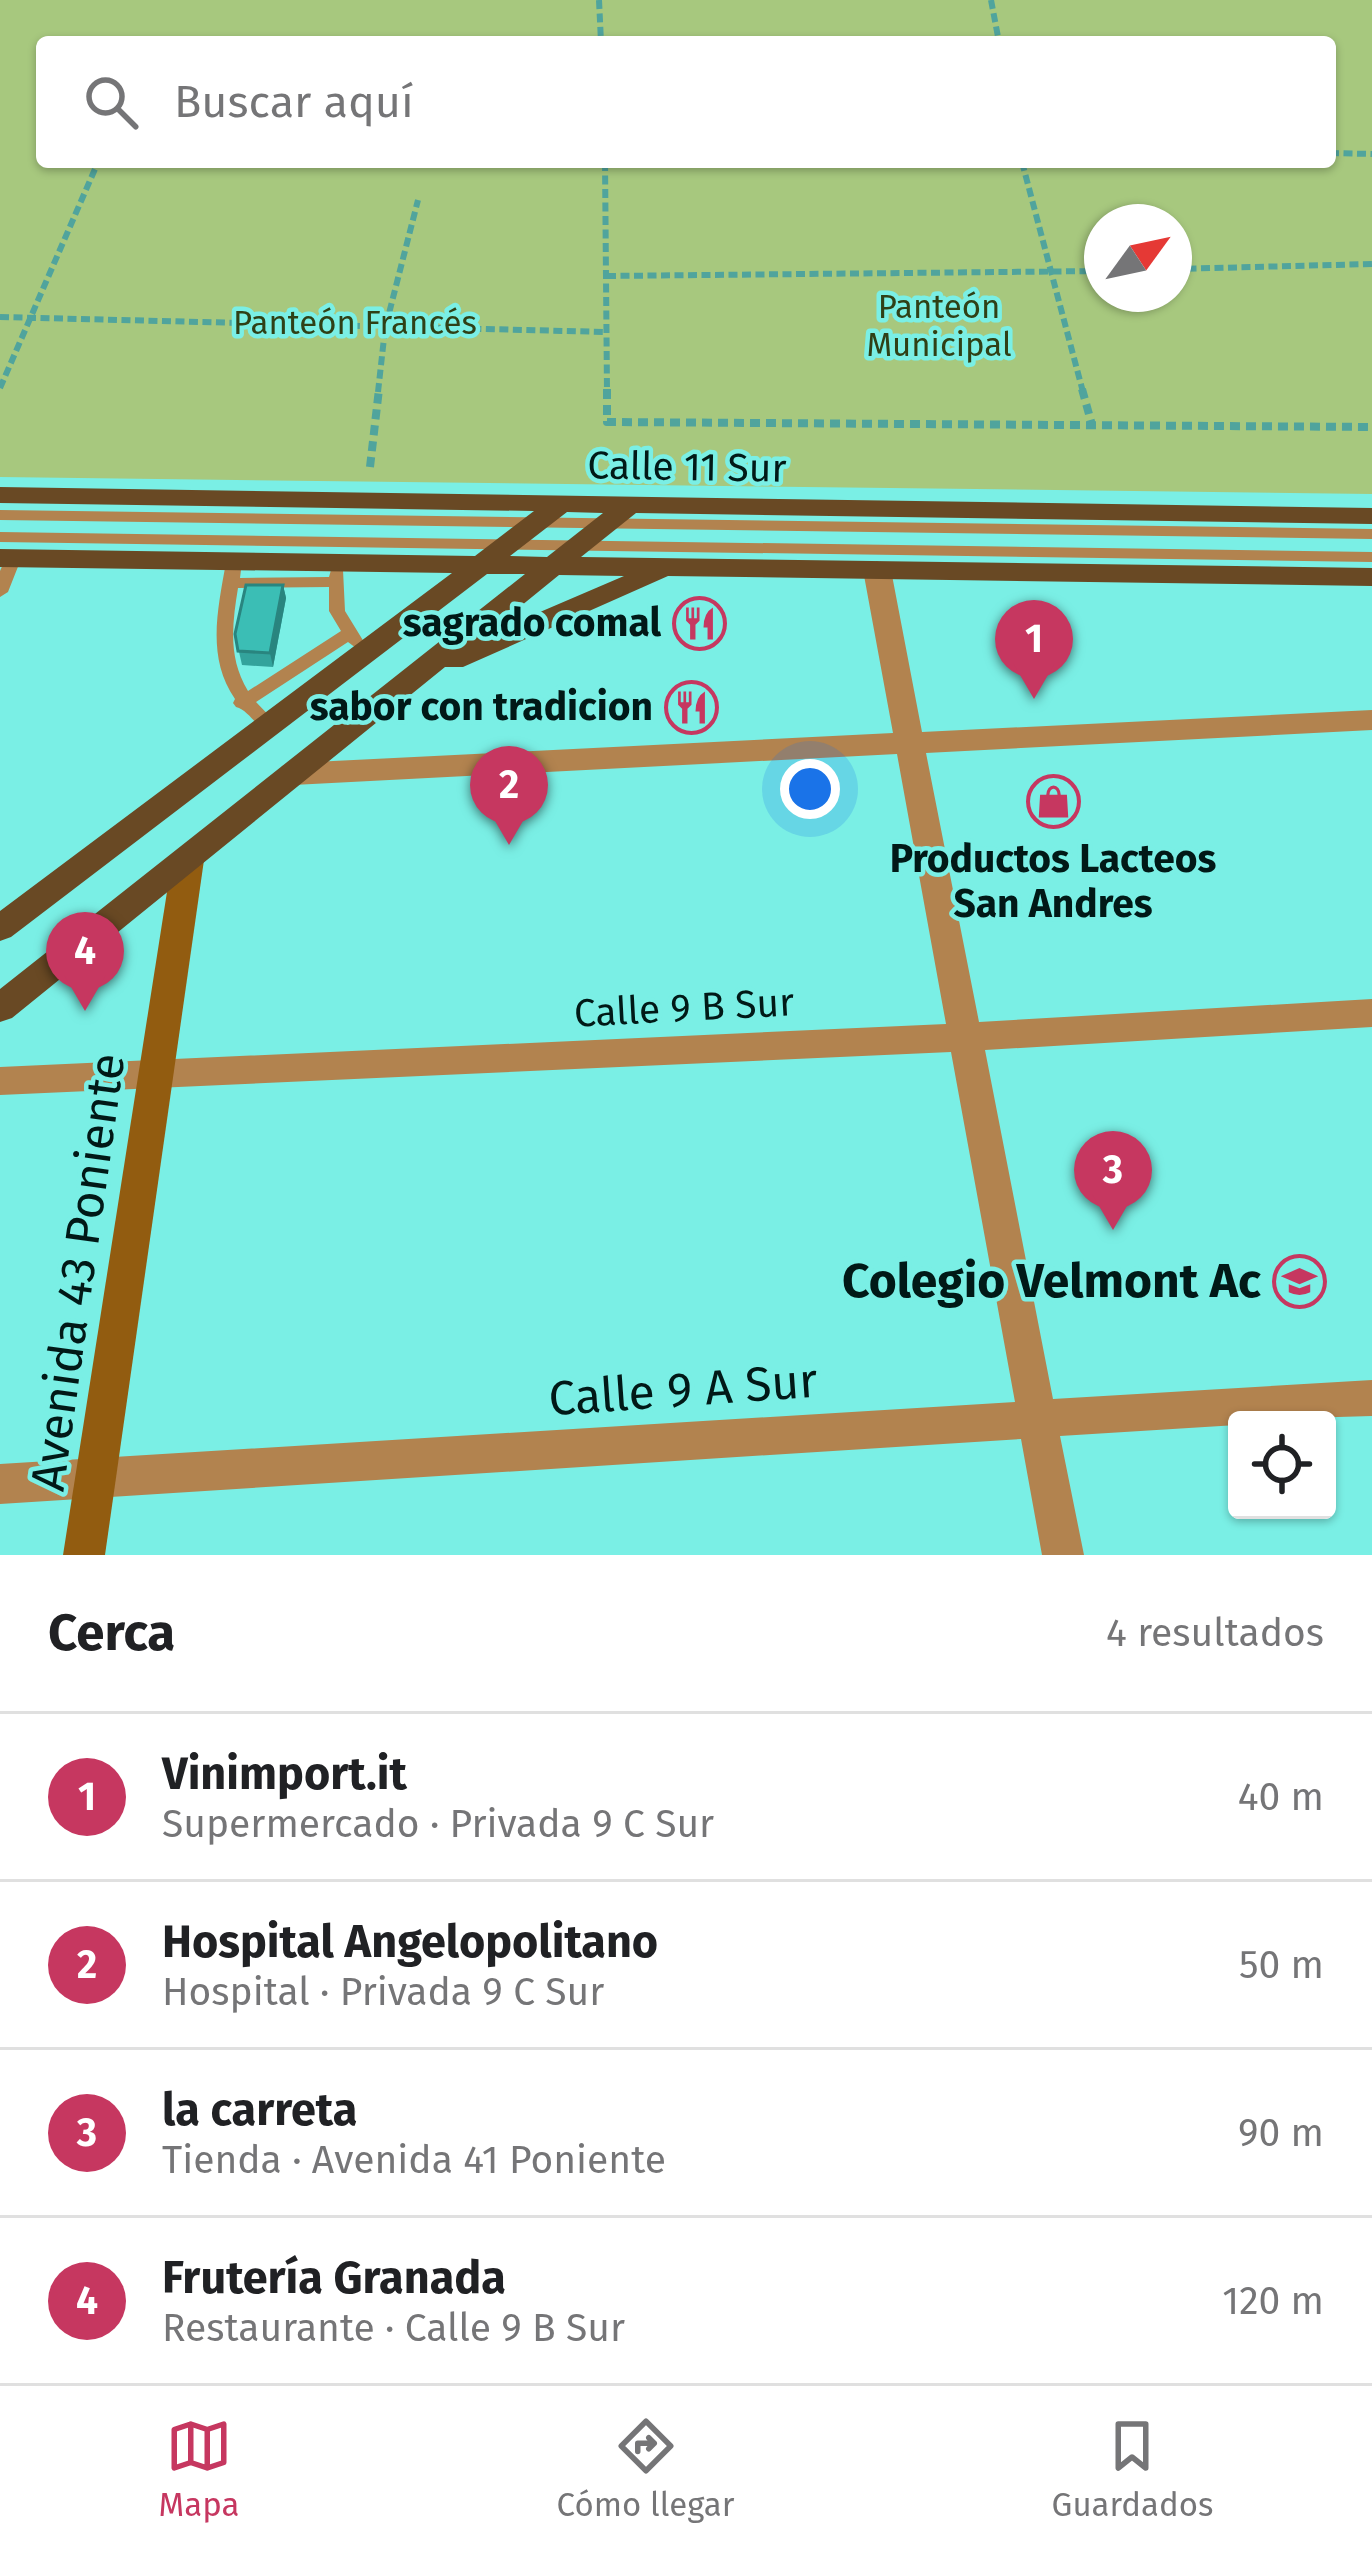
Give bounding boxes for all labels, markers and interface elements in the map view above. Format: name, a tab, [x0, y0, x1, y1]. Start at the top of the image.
search box	[36, 36, 1336, 168]
icon: search	[78, 69, 144, 135]
text: Buscar aquí	[174, 75, 414, 129]
north arrow	[1084, 204, 1192, 312]
park label: Panteón Municipal	[866, 287, 1012, 365]
park label: Panteón Francés	[233, 303, 477, 343]
street label: Calle 11 Sur	[587, 442, 787, 492]
restaurant icon: sagrado comal	[672, 595, 728, 651]
place label: sagrado comal	[403, 600, 661, 646]
pin: 1	[995, 600, 1073, 699]
restaurant icon: sabor con tradicion	[664, 679, 720, 735]
place label: sabor con tradicion	[310, 684, 653, 730]
pin: 2	[470, 746, 548, 845]
your location	[780, 759, 840, 819]
shop icon: Productos Lacteos San Andres	[1025, 774, 1081, 830]
place label: Productos Lacteos San Andres	[890, 836, 1216, 927]
pin: 4	[46, 912, 124, 1011]
street label: Calle 9 B Sur	[573, 979, 795, 1037]
street label: Avenida 43 Poniente	[19, 1050, 137, 1494]
pin: 3	[1074, 1131, 1152, 1230]
place label: Colegio Velmont Ac	[842, 1252, 1261, 1310]
school or university icon: Colegio Velmont Ac	[1272, 1253, 1328, 1309]
street label: Calle 9 A Sur	[547, 1352, 820, 1428]
map controls	[1228, 1411, 1336, 1519]
button: locate	[1228, 1411, 1336, 1519]
text: Cerca	[48, 1602, 175, 1664]
text: 4 resultados	[1106, 1610, 1324, 1656]
text: Vinimport.it	[162, 1747, 407, 1801]
text: 1	[78, 1774, 96, 1820]
text: 40 m	[1238, 1774, 1324, 1820]
text: Supermercado · Privada 9 C Sur	[162, 1801, 714, 1847]
text: Hospital Angelopolitano	[162, 1915, 658, 1969]
text: 2	[77, 1942, 97, 1988]
text: 50 m	[1239, 1942, 1324, 1988]
text: Hospital · Privada 9 C Sur	[162, 1969, 604, 2015]
text: la carreta	[162, 2083, 357, 2137]
text: 3	[77, 2110, 97, 2156]
text: 90 m	[1238, 2110, 1324, 2156]
text: Tienda · Avenida 41 Poniente	[162, 2137, 666, 2183]
text: Frutería Granada	[162, 2251, 506, 2305]
text: 4	[76, 2278, 98, 2324]
text: 120 m	[1222, 2278, 1324, 2324]
text: Restaurante · Calle 9 B Sur	[162, 2305, 625, 2351]
tab: Mapa	[159, 2413, 239, 2525]
tab: Cómo llegar	[557, 2413, 734, 2525]
tab: Guardados	[1052, 2413, 1213, 2525]

